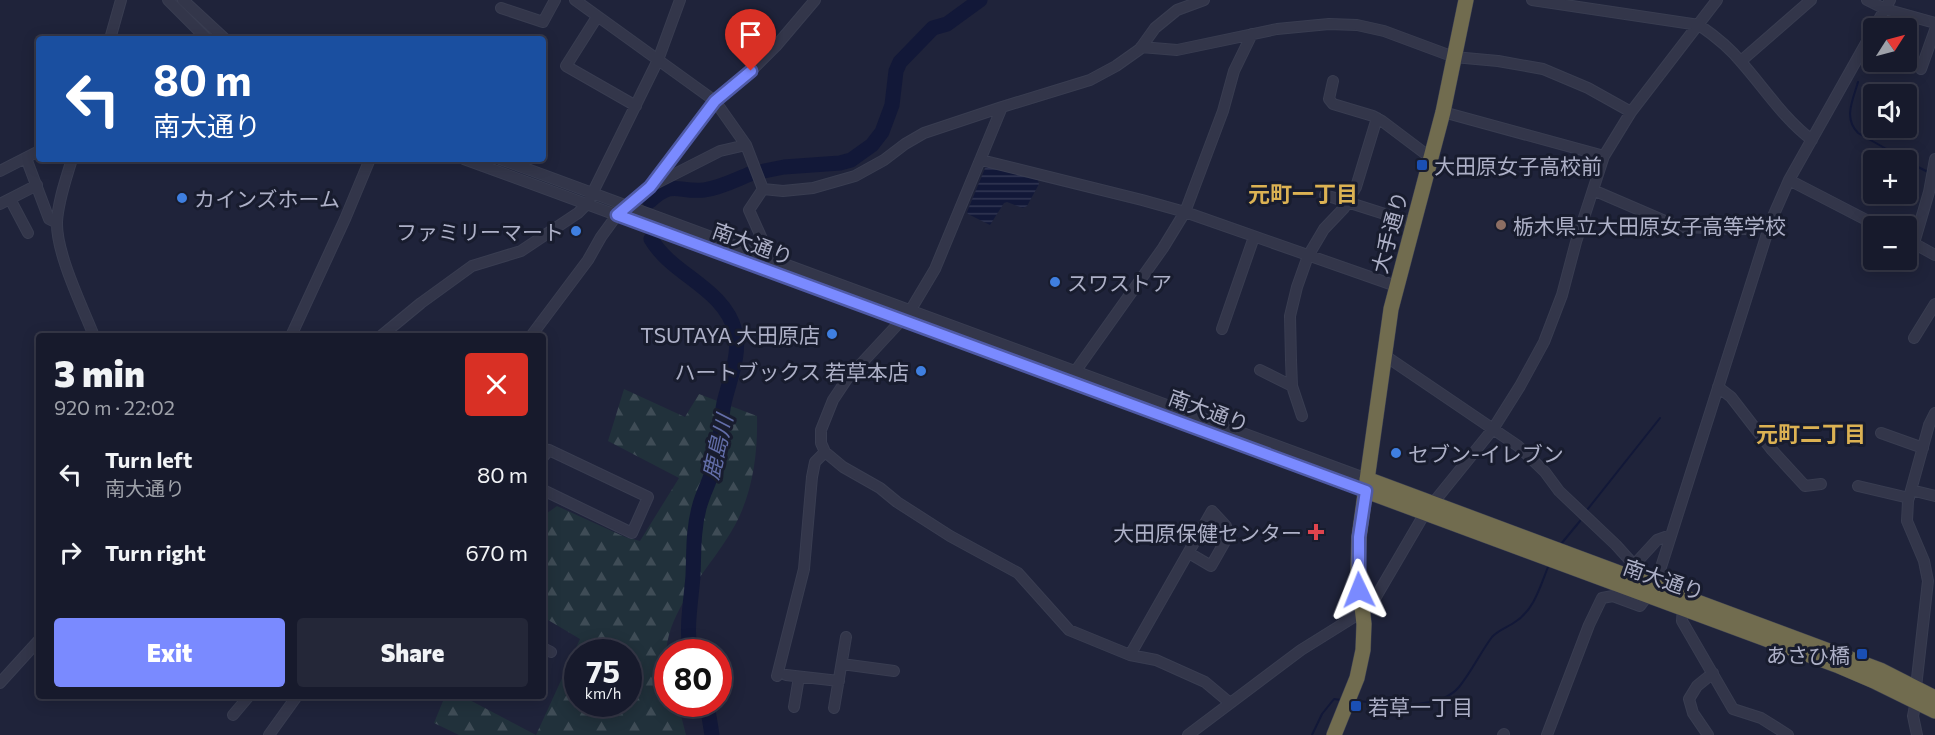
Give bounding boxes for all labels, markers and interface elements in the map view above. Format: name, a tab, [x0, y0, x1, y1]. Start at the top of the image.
pin	[725, 9, 776, 71]
icon: arrive	[734, 18, 767, 51]
north arrow	[1863, 18, 1917, 72]
map controls	[1863, 18, 1917, 270]
text: 80 m	[153, 53, 252, 105]
icon: left	[54, 60, 132, 138]
button: sound	[1863, 84, 1917, 138]
text: 南大通り	[153, 109, 261, 142]
button: +	[1863, 150, 1917, 204]
place label: 大田原女子高校前	[1434, 153, 1602, 178]
marker: 大田原女子高校前	[1415, 158, 1429, 172]
district label: 元町一丁目	[1248, 180, 1358, 207]
place label: カインズホーム	[194, 186, 340, 211]
street label: 大手通り	[1366, 188, 1412, 276]
marker: カインズホーム	[175, 191, 189, 205]
place label: 栃木県立大田原女子高等学校	[1513, 213, 1786, 238]
button: −	[1863, 216, 1917, 270]
street label: 南大通り	[709, 217, 797, 269]
marker: 栃木県立大田原女子高等学校	[1494, 218, 1508, 232]
place label: ファミリーマート	[396, 219, 564, 244]
marker: ファミリーマート	[569, 224, 583, 238]
place label: スワストア	[1067, 270, 1172, 295]
marker: スワストア	[1048, 275, 1062, 289]
place label: TSUTAYA 大田原店	[640, 322, 820, 347]
marker: TSUTAYA 大田原店	[825, 327, 839, 341]
text: 3 min	[54, 350, 145, 394]
button: close	[465, 353, 528, 416]
place label: ハートブックス 若草本店	[675, 359, 909, 384]
marker: ハートブックス 若草本店	[914, 364, 928, 378]
street label: 南大通り	[1165, 384, 1253, 436]
text: 920 m · 22:02	[54, 395, 175, 419]
water label: 鹿島川	[696, 410, 738, 482]
district label: 元町二丁目	[1756, 420, 1866, 447]
place label: セブン-イレブン	[1408, 441, 1564, 466]
text: Turn left	[105, 446, 192, 473]
marker: セブン-イレブン	[1389, 446, 1403, 460]
icon: left	[54, 458, 87, 491]
text: 80 m	[477, 461, 528, 488]
text: 南大通り	[105, 476, 185, 500]
place label: 大田原保健センター	[1113, 520, 1302, 545]
marker: 大田原保健センター	[1307, 523, 1325, 541]
icon: right	[54, 536, 87, 569]
text: Turn right	[105, 539, 206, 566]
text: 670 m	[465, 539, 528, 566]
street label: 南大通り	[1620, 554, 1708, 604]
position arrow	[1327, 558, 1391, 622]
button: Exit	[54, 618, 285, 687]
button: Share	[297, 618, 528, 687]
speed limit sign: 80	[654, 639, 732, 717]
place label: あさひ橋	[1766, 642, 1850, 667]
marker: あさひ橋	[1855, 647, 1869, 661]
text: 75	[586, 652, 620, 689]
text: km/h	[585, 684, 621, 702]
place label: 若草一丁目	[1368, 694, 1473, 719]
marker: 若草一丁目	[1349, 699, 1363, 713]

